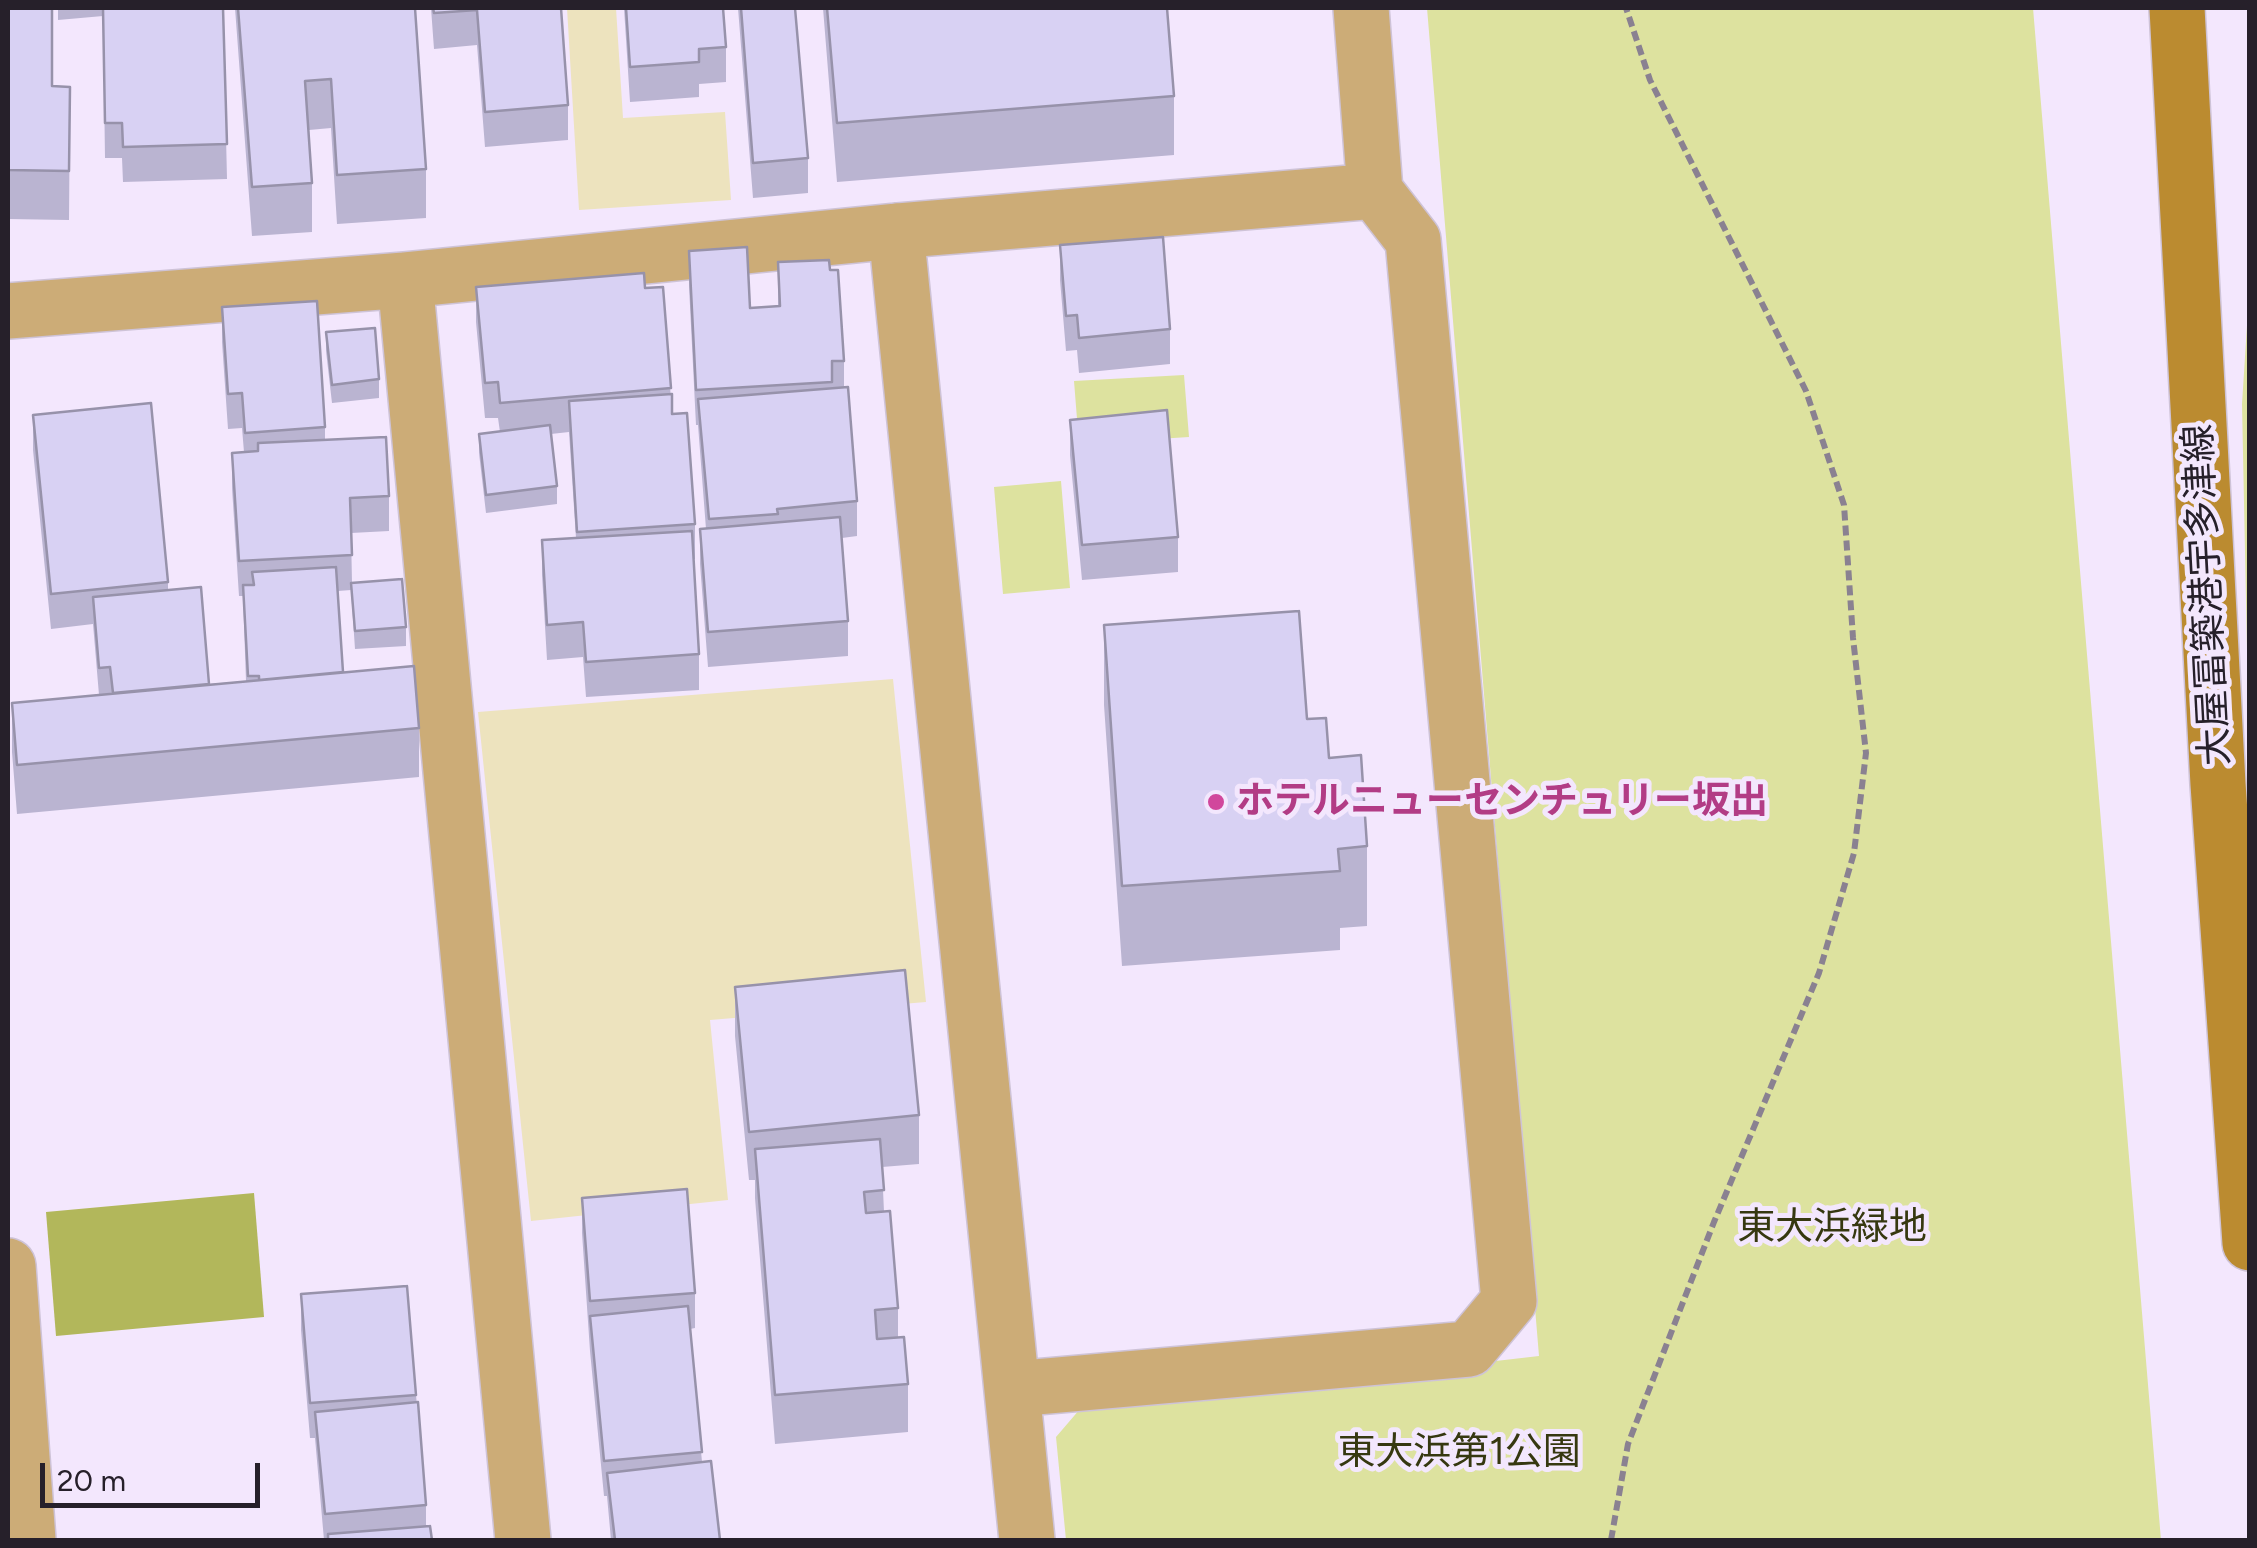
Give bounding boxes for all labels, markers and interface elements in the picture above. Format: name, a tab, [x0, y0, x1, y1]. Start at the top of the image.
street label: 大屋冨築港宇多津線	[2176, 423, 2240, 767]
place label: ホテルニューセンチュリー坂出	[1236, 779, 1768, 825]
marker: ホテルニューセンチュリー坂出	[1205, 791, 1227, 813]
park label: 東大浜緑地	[1737, 1205, 1927, 1251]
park label: 東大浜第1公園	[1337, 1430, 1581, 1476]
scale bar	[45, 1443, 265, 1505]
text: 20 m	[57, 1462, 126, 1499]

